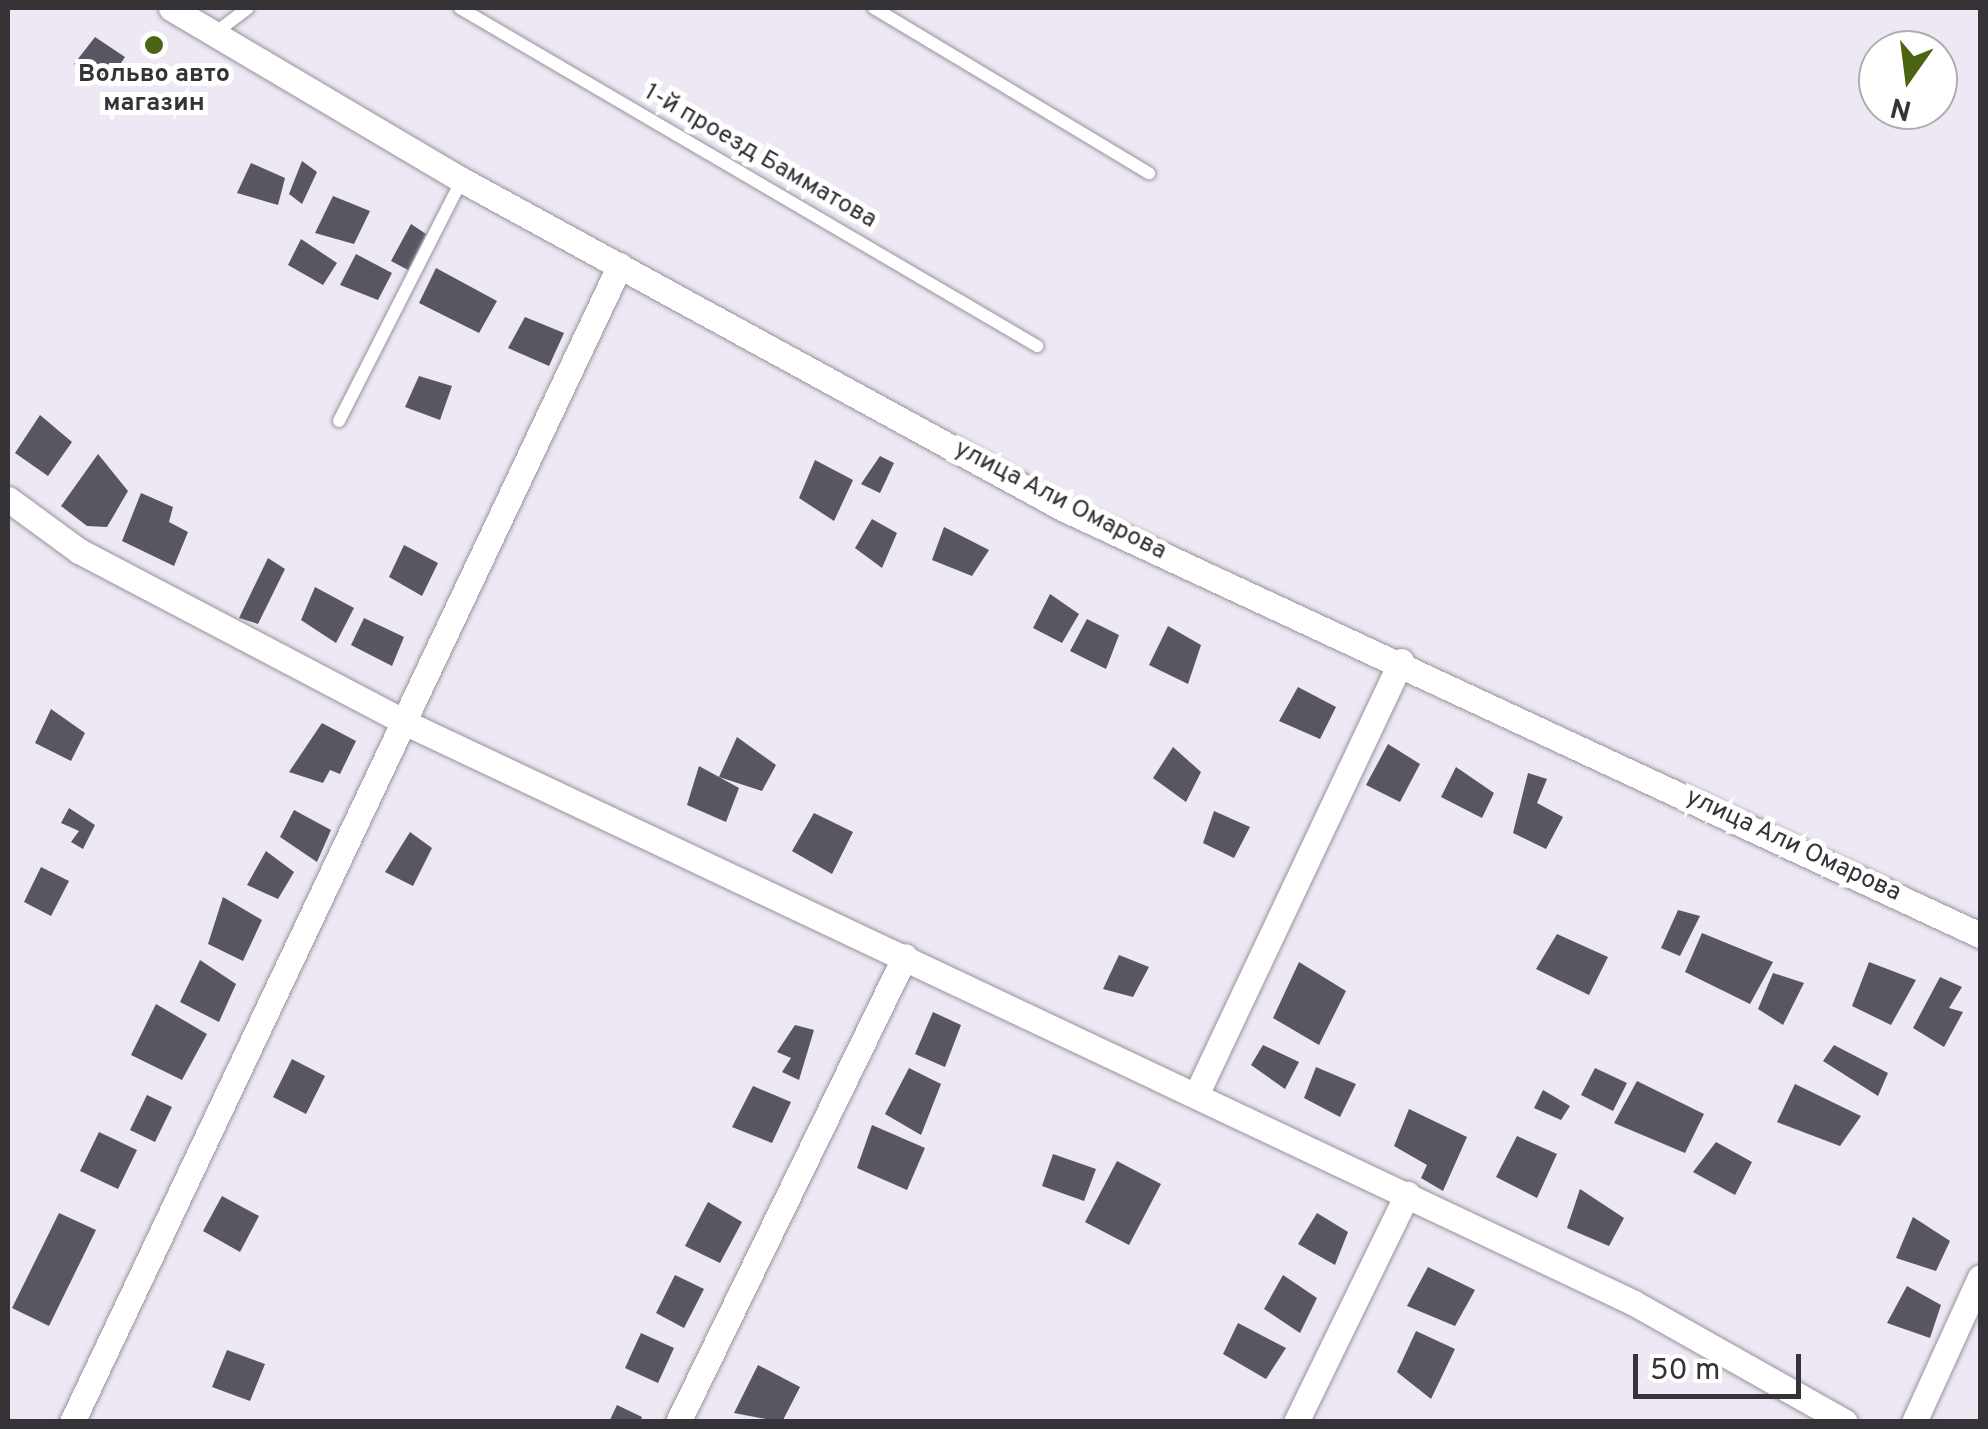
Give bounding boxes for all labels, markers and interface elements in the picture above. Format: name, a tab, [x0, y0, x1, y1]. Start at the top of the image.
north arrow	[1858, 30, 1958, 130]
marker: Вольво авто магазин	[143, 34, 165, 56]
place label: Вольво авто магазин	[78, 61, 230, 120]
street label: 1-й проезд Бамматова	[638, 78, 882, 236]
text: N	[1887, 87, 1915, 127]
street label: улица Али Омарова	[948, 434, 1172, 568]
street label: улица Али Омарова	[1680, 783, 1906, 909]
scale bar	[1638, 1334, 1806, 1396]
text: 50 m	[1650, 1353, 1720, 1390]

